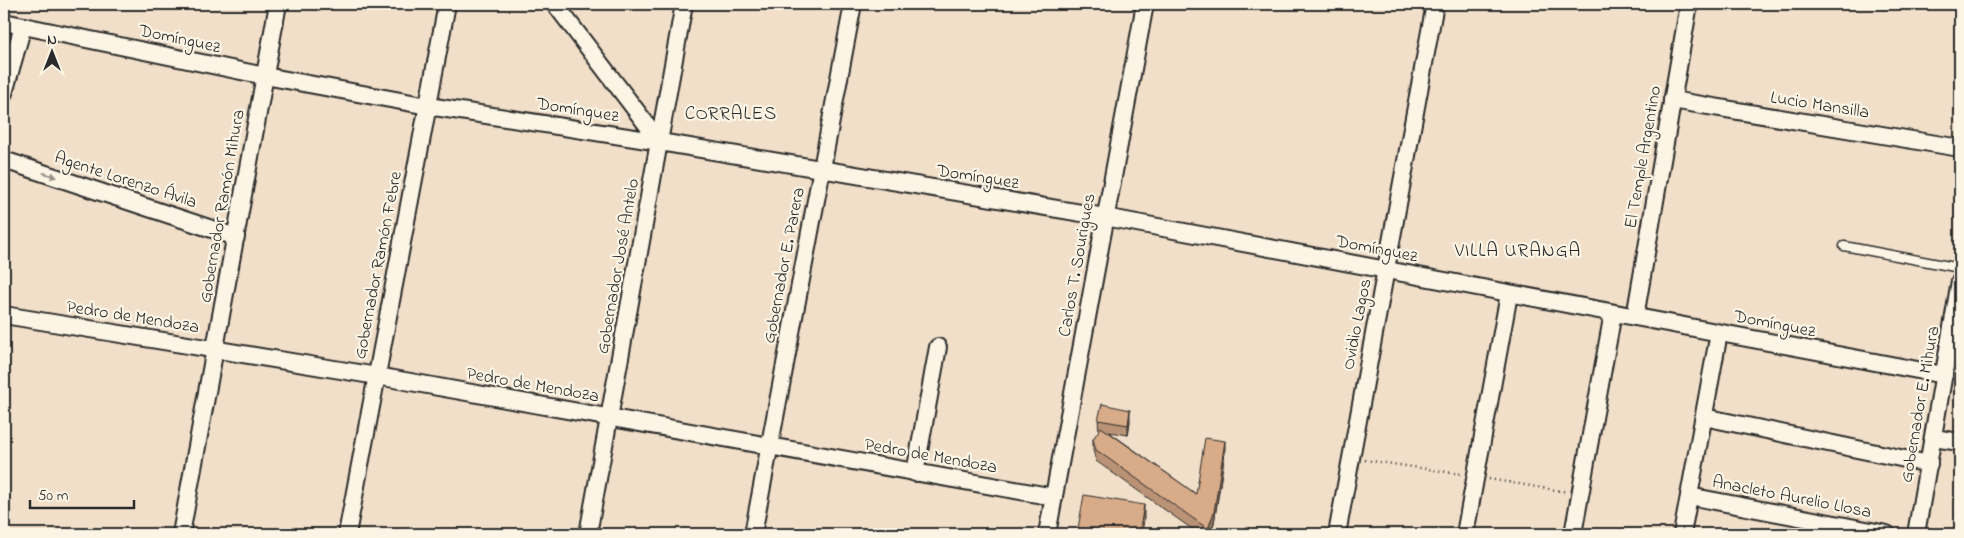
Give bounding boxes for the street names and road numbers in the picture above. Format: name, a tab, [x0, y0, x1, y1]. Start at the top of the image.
street label: Domínguez	[135, 18, 223, 62]
street label: El Temple Argentino	[1619, 84, 1670, 231]
street label: Lucio Mansilla	[1768, 85, 1871, 127]
street label: Domínguez	[534, 92, 621, 131]
street label: Gobernador Ramón Mihura	[193, 108, 253, 305]
street label: Agente Lorenzo Ávila	[50, 146, 200, 217]
street label: Domínguez	[934, 159, 1021, 198]
street label: Gobernador Ramón Febre	[348, 168, 410, 361]
street label: Gobernador José Antelo	[591, 177, 647, 356]
street label: Gobernador E. Parera	[757, 185, 813, 346]
street label: Carlos T. Sourigues	[1053, 192, 1104, 339]
street label: Domínguez	[1332, 229, 1420, 272]
street label: Ovidio Lagos	[1336, 277, 1381, 372]
street label: Pedro de Mendoza	[64, 295, 201, 341]
street label: Domínguez	[1730, 304, 1818, 347]
street label: Gobernador E. Mihura	[1894, 324, 1948, 485]
street label: Pedro de Mendoza	[464, 362, 601, 410]
street label: Pedro de Mendoza	[862, 433, 999, 481]
street label: Anacleto Aurelio Llosa	[1710, 470, 1873, 526]

